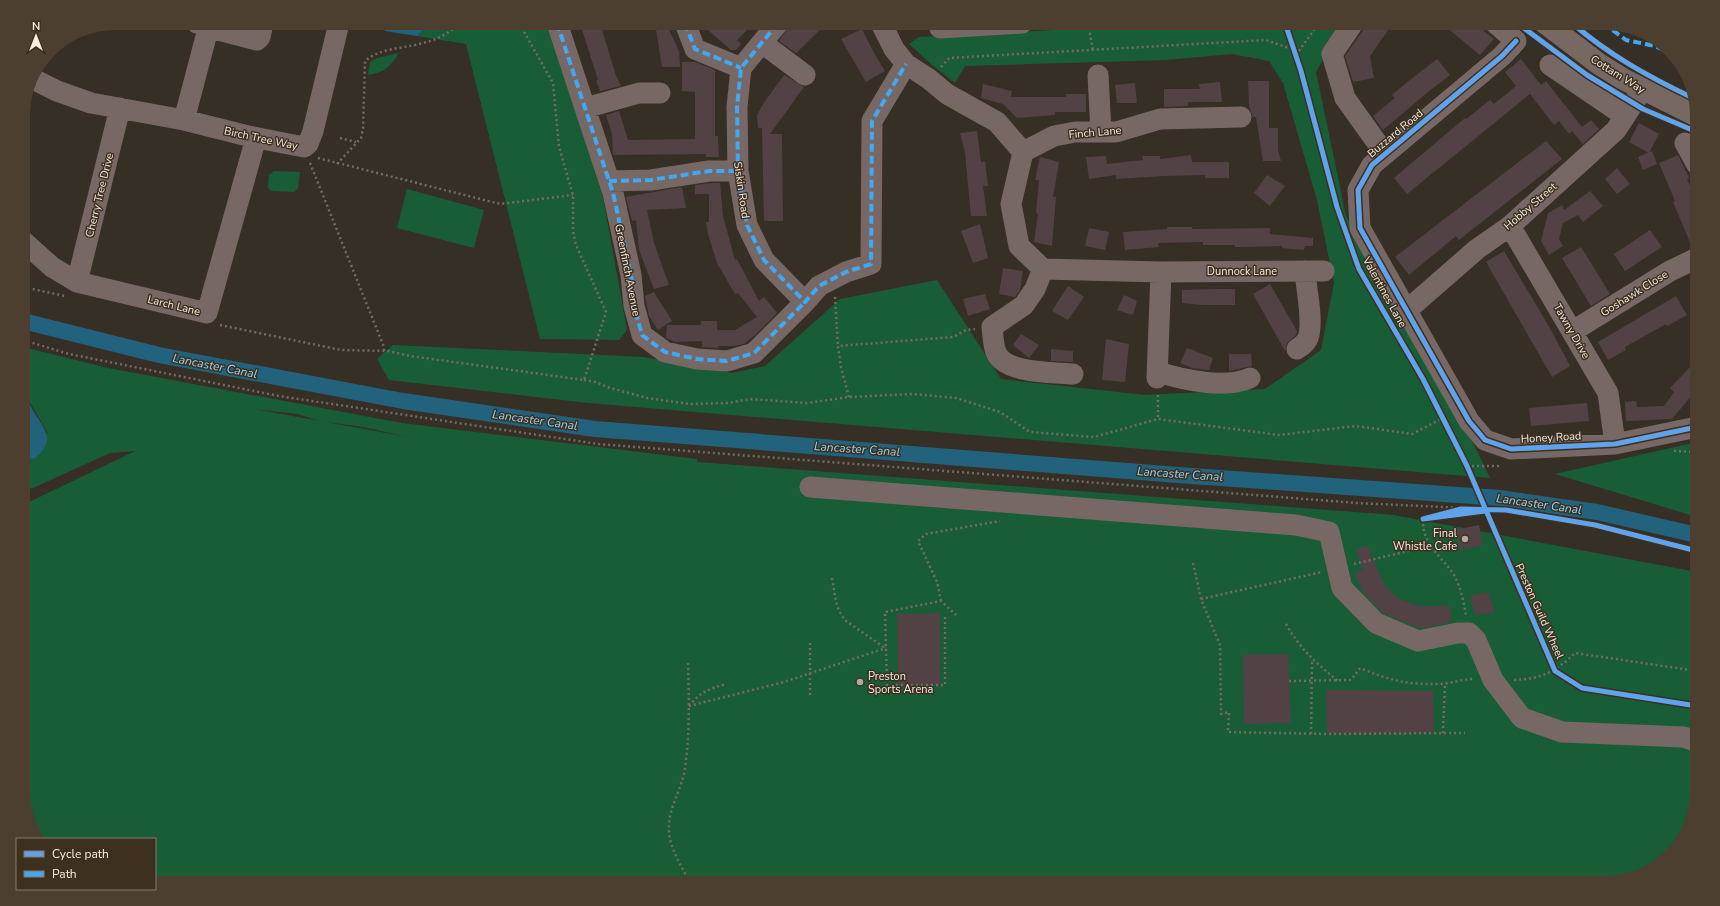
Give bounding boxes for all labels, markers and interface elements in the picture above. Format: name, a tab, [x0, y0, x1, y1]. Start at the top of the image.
north arrow	[16, 16, 56, 56]
text: N	[32, 19, 40, 34]
street label: Cottam Way	[1588, 52, 1648, 97]
street label: Buzzard Road	[1364, 106, 1426, 161]
street label: Birch Tree Way	[223, 123, 300, 154]
street label: Finch Lane	[1068, 123, 1122, 142]
street label: Cherry Tree Drive	[82, 151, 117, 239]
street label: Siskin Road	[730, 161, 753, 219]
street label: Hobby Street	[1501, 179, 1560, 234]
street label: Greenfinch Avenue	[611, 223, 644, 318]
street label: Valentines Lane	[1358, 253, 1410, 330]
street label: Dunnock Lane	[1207, 264, 1277, 279]
street label: Goshawk Close	[1598, 267, 1671, 320]
street label: Larch Lane	[146, 292, 202, 319]
street label: Tawny Drive	[1550, 301, 1594, 362]
water label: Lancaster Canal	[171, 350, 259, 382]
water label: Lancaster Canal	[491, 406, 579, 434]
street label: Honey Road	[1520, 428, 1582, 447]
water label: Lancaster Canal	[813, 438, 901, 460]
water label: Lancaster Canal	[1136, 463, 1224, 485]
water label: Lancaster Canal	[1495, 490, 1583, 518]
place label: Final Whistle Cafe	[1393, 526, 1458, 554]
marker: Final Whistle Cafe	[1460, 534, 1470, 544]
street label: Preston Guild Wheel	[1512, 561, 1568, 662]
place label: Preston Sports Arena	[868, 669, 933, 697]
marker: Preston Sports Arena	[855, 677, 865, 687]
legend	[16, 838, 156, 890]
text: Cycle path	[52, 846, 109, 862]
text: Path	[52, 866, 77, 882]

